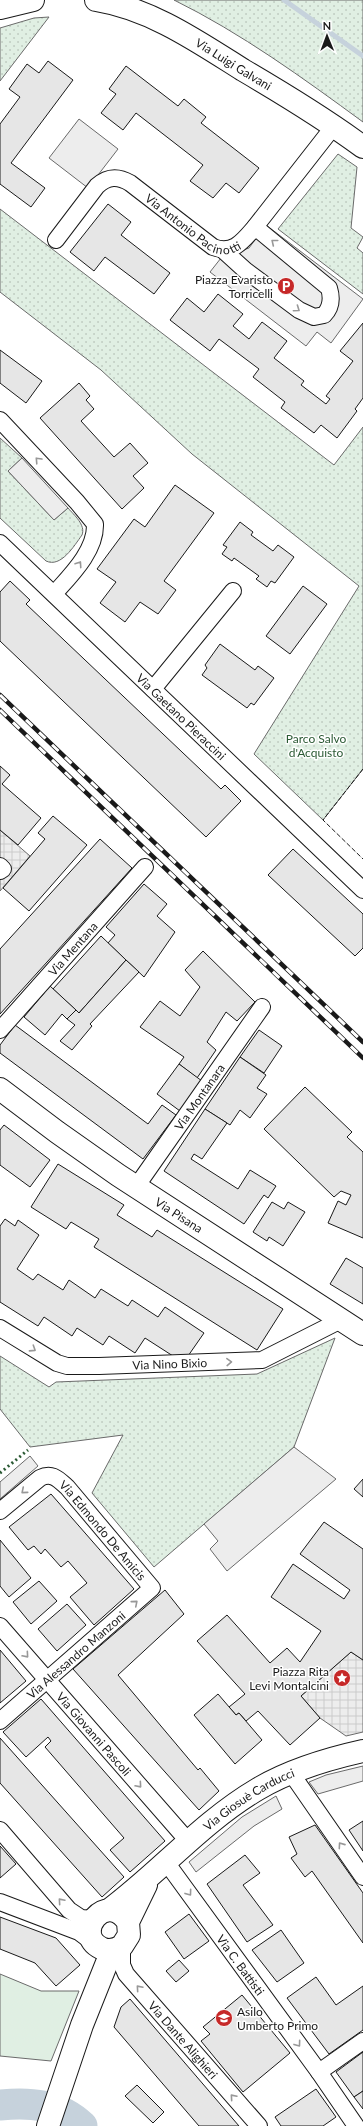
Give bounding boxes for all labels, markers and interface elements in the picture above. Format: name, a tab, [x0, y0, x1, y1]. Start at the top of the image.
north arrow	[307, 16, 347, 56]
text: N	[322, 19, 331, 32]
street label: Via Luigi Galvani	[193, 35, 275, 93]
street label: Via Antonio Pacinotti	[142, 190, 243, 257]
one-way arrow	[271, 240, 278, 247]
place label: Piazza Evaristo Torricelli	[195, 272, 273, 301]
parking icon: Piazza Evaristo Torricelli	[276, 276, 296, 296]
one-way arrow	[293, 304, 300, 311]
one-way arrow	[35, 457, 43, 465]
one-way arrow	[74, 561, 82, 568]
street label: Via Gaetano Pieraccini	[133, 670, 230, 763]
park label: Parco Salvo d'Acquisto	[286, 731, 347, 760]
street label: Via Mentana	[45, 919, 100, 979]
street label: Via Montanara	[171, 1061, 228, 1133]
street label: Via Pisana	[152, 1194, 206, 1236]
one-way arrow	[29, 1345, 36, 1352]
street label: Via Nino Bixio	[132, 1355, 207, 1372]
one-way arrow	[226, 1358, 232, 1367]
street label: Via Edmondo De Amicis	[57, 1477, 150, 1583]
one-way arrow	[22, 1486, 29, 1493]
one-way arrow	[130, 1600, 138, 1608]
street label: Via Alessandro Manzoni	[24, 1608, 129, 1702]
one-way arrow	[21, 1650, 28, 1658]
place label: Piazza Rita Levi Montalcini	[249, 1664, 329, 1693]
place icon: Piazza Rita Levi Montalcini	[332, 1668, 352, 1688]
street label: Via Giovanni Pascoli	[54, 1689, 135, 1779]
street label: Via Giosuè Carducci	[200, 1765, 296, 1833]
one-way arrow	[134, 1780, 141, 1787]
one-way arrow	[339, 1842, 346, 1849]
one-way arrow	[184, 1889, 191, 1896]
one-way arrow	[58, 1898, 65, 1905]
street label: Via C. Battisti	[214, 1931, 268, 1998]
one-way arrow	[136, 1985, 143, 1993]
street label: Via Dante Alighieri	[145, 1998, 221, 2082]
place label: Asilo Umberto Primo	[237, 2004, 318, 2033]
school or university icon: Asilo Umberto Primo	[214, 2008, 234, 2028]
one-way arrow	[294, 2039, 301, 2046]
one-way arrow	[231, 2094, 238, 2101]

